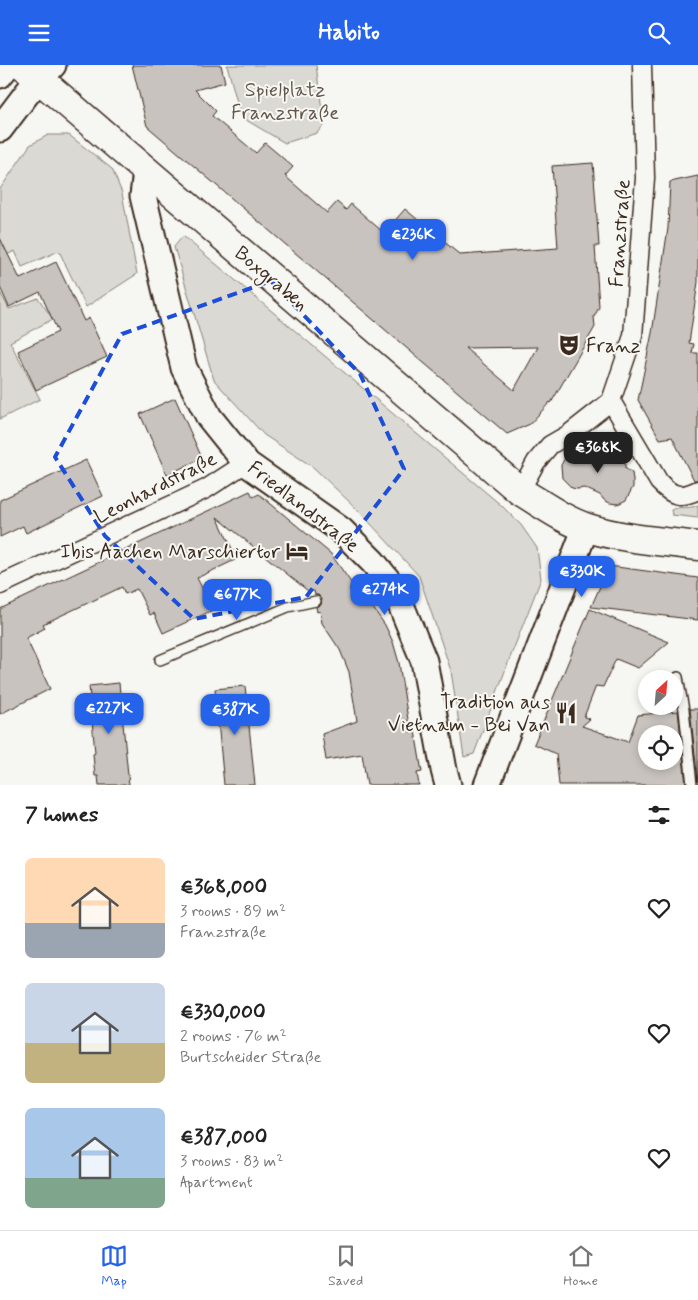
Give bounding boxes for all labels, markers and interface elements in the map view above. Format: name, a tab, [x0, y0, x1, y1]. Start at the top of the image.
icon: menu	[25, 19, 53, 47]
text: Habito	[318, 19, 380, 47]
icon: search	[645, 19, 673, 47]
park label: Spielplatz Franzstraße	[231, 77, 339, 127]
street label: Franzstraße	[603, 178, 638, 288]
pin: €236K	[378, 219, 448, 261]
text: €236K	[391, 224, 435, 245]
street label: Boxgraben	[228, 240, 314, 319]
theatre icon: Franz	[556, 332, 582, 358]
place label: Franz	[586, 333, 641, 360]
pin: €368K	[563, 431, 633, 474]
text: €368K	[575, 437, 621, 458]
street label: Leonhardstraße	[90, 446, 222, 531]
street label: Friedlandstraße	[242, 455, 365, 559]
hotel icon: Ibis Aachen Marschiertor	[284, 538, 310, 564]
place label: Ibis Aachen Marschiertor	[60, 539, 281, 566]
pin: €330K	[547, 555, 617, 598]
text: €330K	[559, 561, 605, 582]
pin: €274K	[350, 573, 420, 616]
pin: €677K	[202, 579, 272, 621]
text: €274K	[361, 579, 409, 600]
text: €677K	[214, 584, 260, 605]
north arrow	[638, 670, 682, 715]
map controls	[638, 670, 683, 770]
place label: Tradition aus Vietnam - Bei Van	[388, 689, 550, 739]
pin: €227K	[74, 693, 144, 735]
pin: €387K	[200, 693, 270, 736]
text: €227K	[85, 698, 133, 719]
text: €387K	[212, 699, 258, 720]
restaurant icon: Tradition aus Vietnam - Bei Van	[553, 700, 579, 726]
button: locate	[638, 725, 683, 770]
text: 7 homes	[25, 801, 98, 829]
icon: filters	[645, 801, 673, 829]
text: €368,000	[180, 873, 267, 901]
icon: home	[65, 878, 125, 938]
icon: heart	[645, 894, 673, 922]
text: 3 rooms · 89 m²	[180, 901, 286, 922]
text: Franzstraße	[180, 922, 266, 943]
text: €330,000	[180, 998, 266, 1026]
icon: home	[65, 1003, 125, 1063]
icon: heart	[645, 1019, 673, 1047]
text: 2 rooms · 76 m²	[180, 1026, 287, 1047]
text: Burtscheider Straße	[180, 1047, 321, 1068]
text: €387,000	[180, 1123, 267, 1151]
icon: home	[65, 1128, 125, 1188]
icon: heart	[645, 1144, 673, 1172]
text: 3 rooms · 83 m²	[180, 1151, 283, 1172]
text: Apartment	[180, 1172, 253, 1193]
tab: Map	[100, 1242, 128, 1290]
tab: Saved	[328, 1242, 363, 1290]
tab: Home	[563, 1242, 598, 1290]

